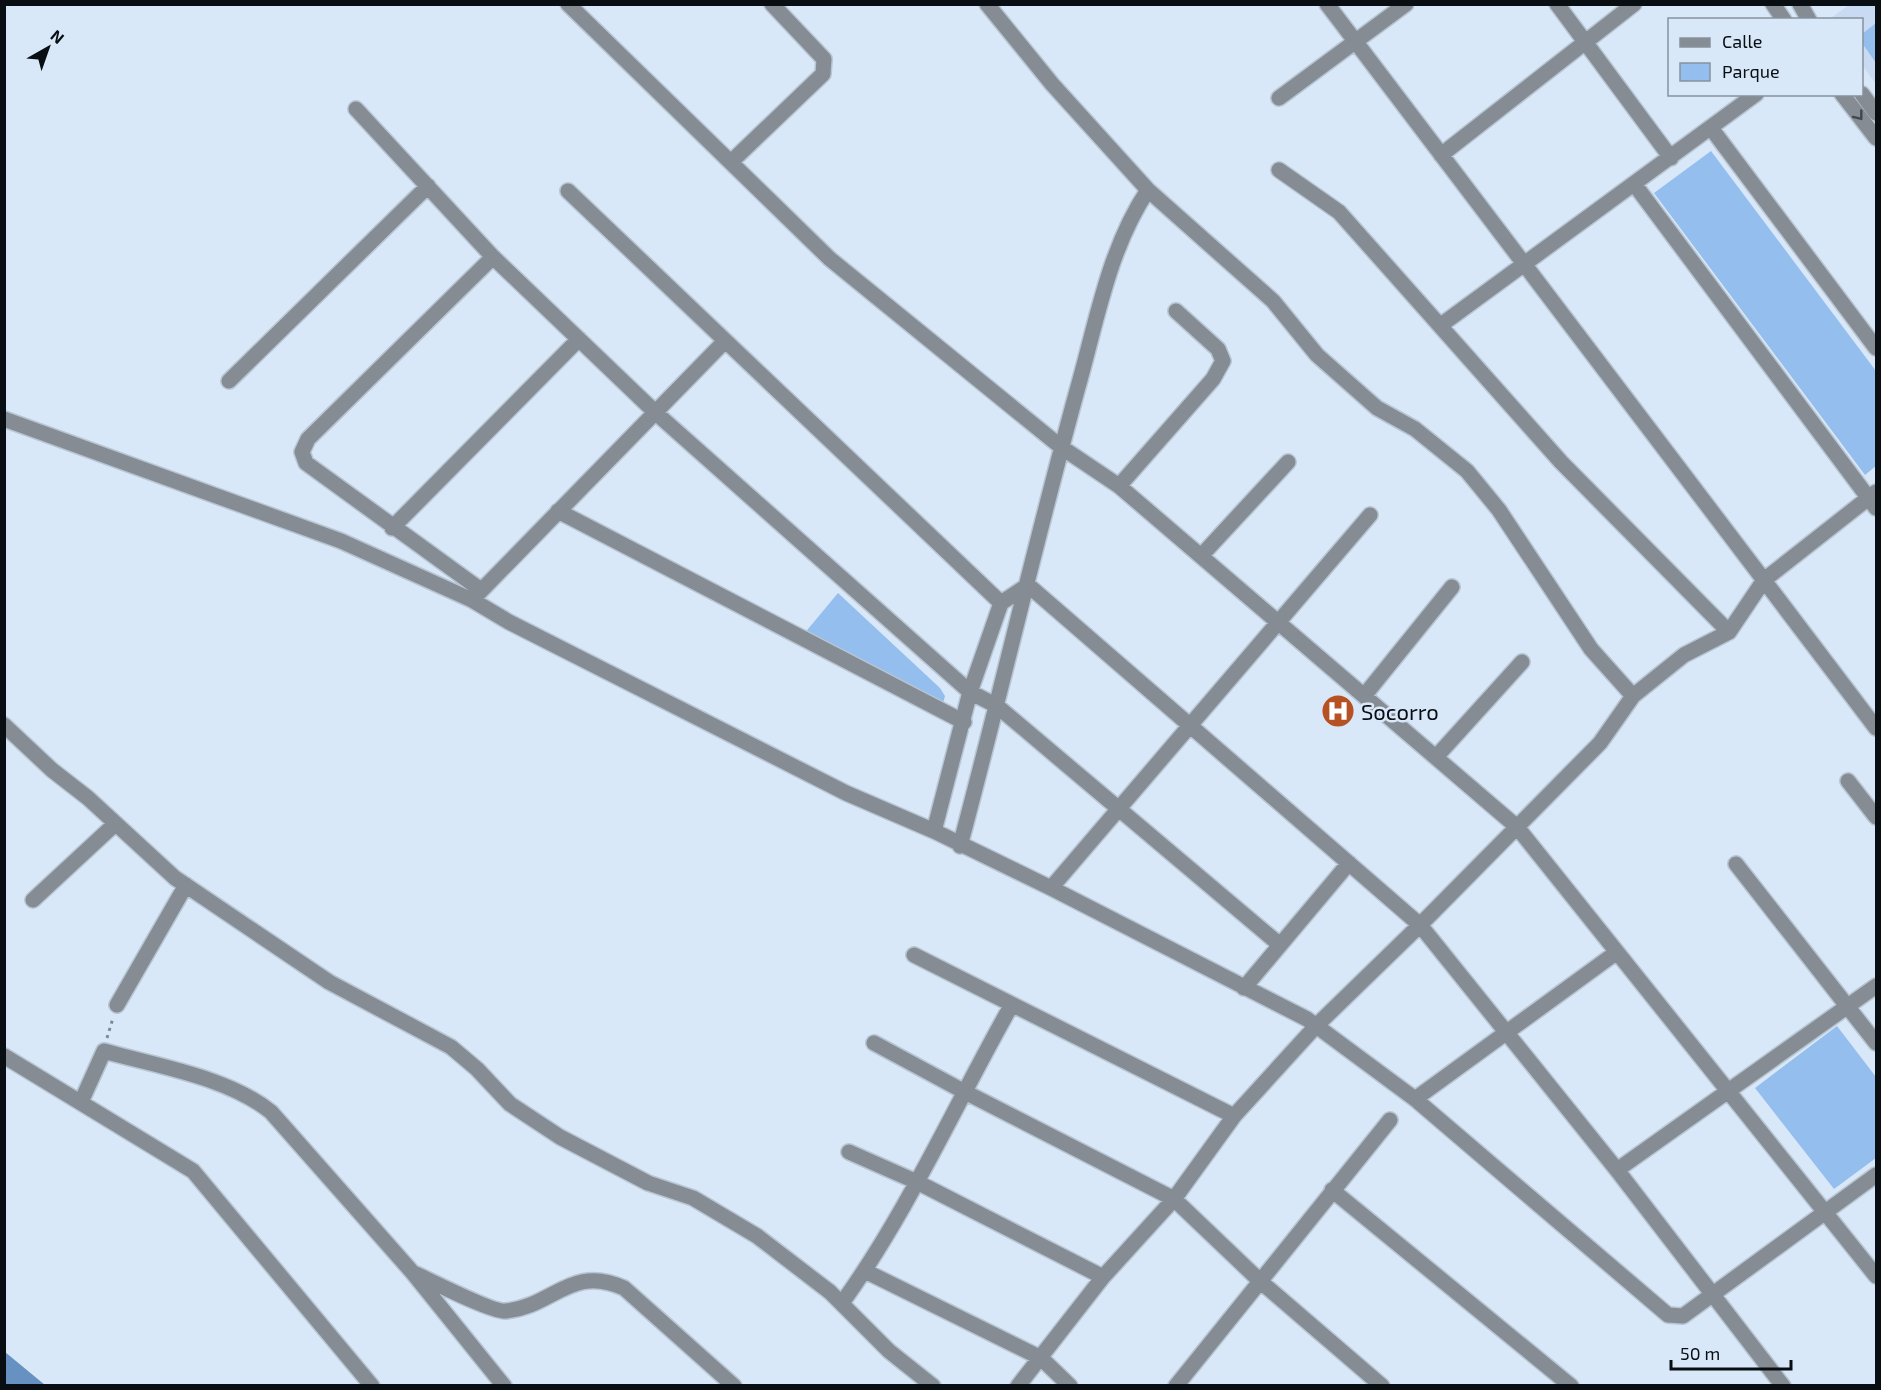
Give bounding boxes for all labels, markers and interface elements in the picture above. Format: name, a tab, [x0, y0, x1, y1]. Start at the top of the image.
north arrow	[18, 18, 78, 78]
legend	[1668, 18, 1863, 96]
text: N	[47, 25, 68, 47]
text: Calle	[1722, 30, 1763, 52]
text: Parque	[1722, 60, 1780, 82]
one-way arrow	[1852, 109, 1863, 120]
hospital icon: Socorro	[1320, 693, 1356, 729]
place label: Socorro	[1361, 698, 1439, 724]
scale bar	[1671, 1333, 1791, 1371]
text: 50 m	[1680, 1342, 1720, 1364]

